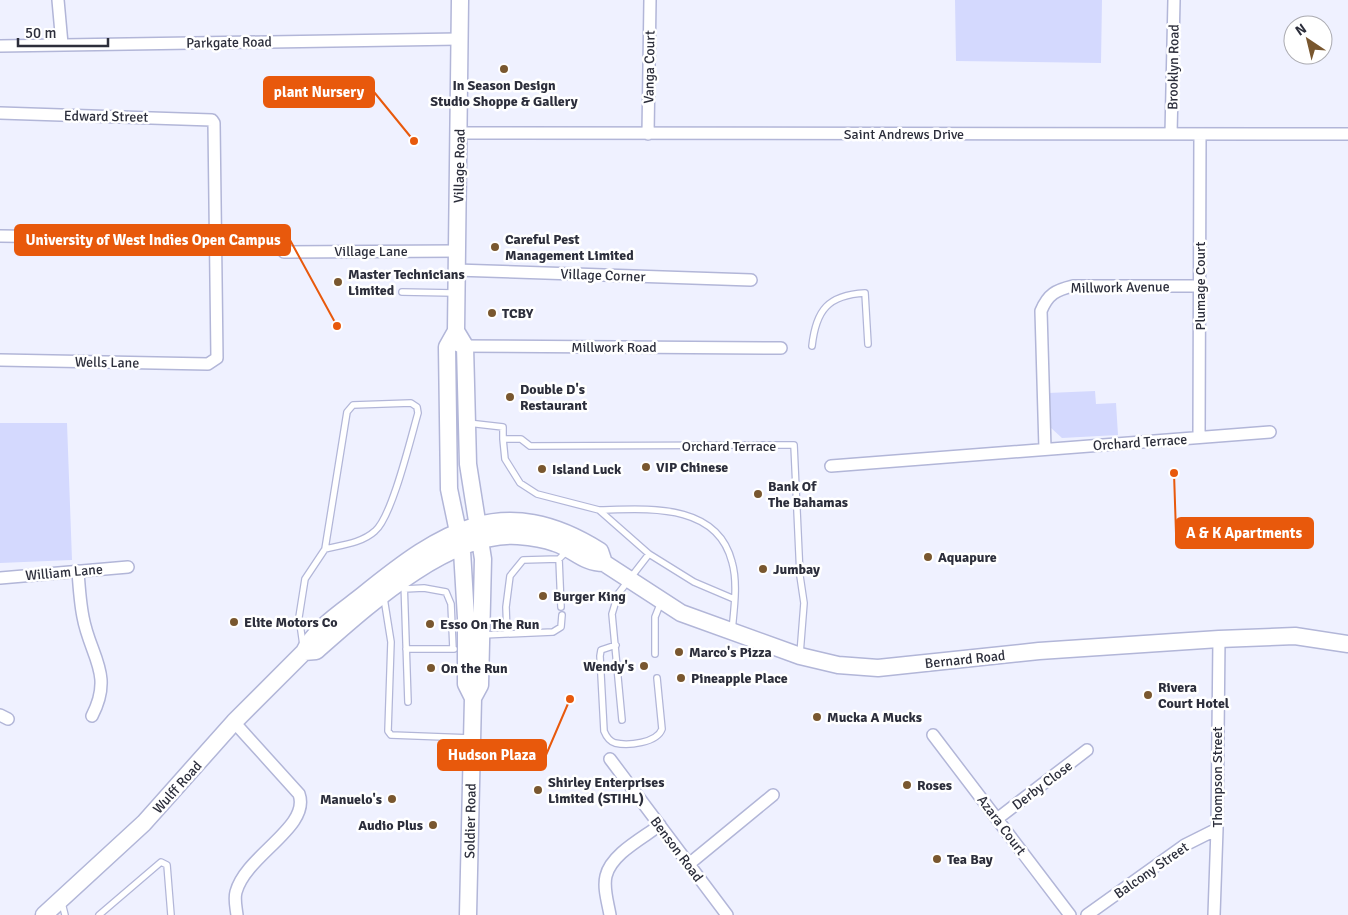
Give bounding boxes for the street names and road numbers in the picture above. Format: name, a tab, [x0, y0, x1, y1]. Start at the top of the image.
street label: Brooklyn Road	[1164, 24, 1183, 110]
street label: Vanga Court	[640, 30, 659, 104]
street label: Parkgate Road	[186, 33, 272, 52]
street label: Edward Street	[64, 107, 148, 126]
street label: Saint Andrews Drive	[844, 126, 964, 143]
street label: Village Road	[450, 129, 469, 203]
street label: Plumage Court	[1192, 241, 1209, 330]
street label: Village Lane	[334, 243, 408, 260]
street label: Village Corner	[560, 266, 647, 286]
street label: Millwork Avenue	[1070, 278, 1170, 297]
street label: Millwork Road	[571, 339, 657, 356]
street label: Wells Lane	[75, 353, 139, 372]
street label: Orchard Terrace	[1092, 431, 1188, 454]
street label: Orchard Terrace	[682, 438, 776, 455]
street label: William Lane	[25, 561, 104, 584]
street label: Bernard Road	[924, 647, 1006, 672]
street label: Thompson Street	[1209, 726, 1226, 827]
street label: Wulff Road	[149, 757, 205, 817]
street label: Derby Close	[1009, 757, 1076, 814]
street label: Soldier Road	[461, 783, 480, 859]
street label: Azara Court	[974, 792, 1030, 859]
street label: Benson Road	[647, 813, 707, 885]
street label: Balcony Street	[1111, 838, 1192, 902]

